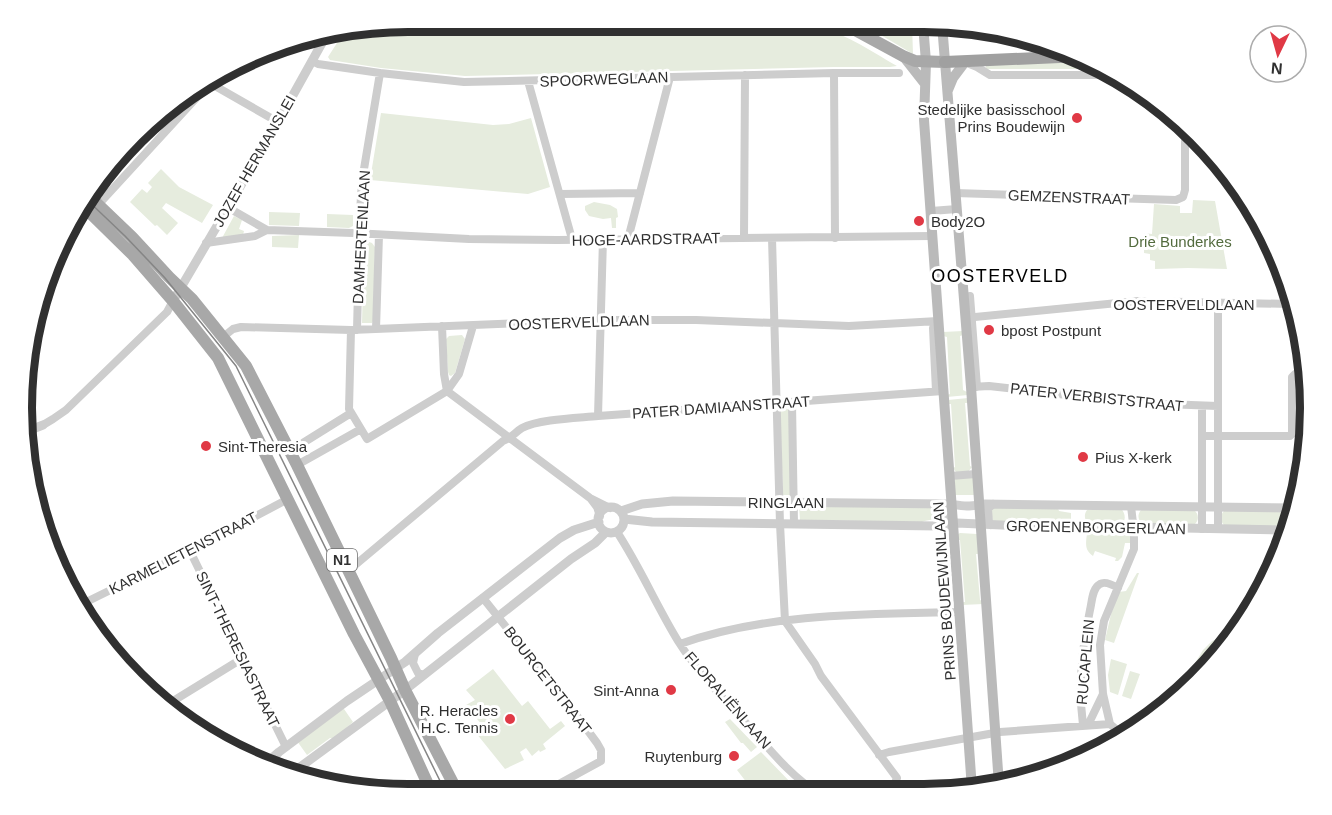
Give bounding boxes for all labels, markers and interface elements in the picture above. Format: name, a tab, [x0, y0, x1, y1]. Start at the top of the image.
north arrow	[1248, 24, 1308, 84]
text: N	[1270, 59, 1283, 77]
street label: SPOORWEGLAAN	[539, 68, 669, 90]
street label: JOZEF HERMANSLEI	[209, 92, 299, 230]
place label: Stedelijke basisschool Prins Boudewijn	[917, 101, 1065, 135]
marker: Stedelijke basisschool Prins Boudewijn	[1070, 111, 1084, 125]
street label: DAMHERTENLAAN	[349, 170, 373, 304]
street label: GEMZENSTRAAT	[1008, 186, 1130, 208]
place label: Body2O	[931, 213, 985, 230]
marker: Body2O	[912, 214, 926, 228]
street label: HOGE-AARDSTRAAT	[571, 229, 721, 249]
park label: Drie Bunderkes	[1128, 233, 1232, 250]
district label: OOSTERVELD	[931, 266, 1069, 286]
street label: OOSTERVELDLAAN	[1113, 296, 1255, 313]
street label: OOSTERVELDLAAN	[508, 311, 650, 333]
place label: bpost Postpunt	[1001, 322, 1102, 339]
marker: bpost Postpunt	[982, 323, 996, 337]
street label: PATER VERBISTSTRAAT	[1009, 379, 1185, 415]
street label: PATER DAMIAANSTRAAT	[631, 392, 811, 422]
place label: Sint-Theresia	[218, 438, 308, 455]
marker: Sint-Theresia	[199, 439, 213, 453]
place label: Pius X-kerk	[1095, 449, 1172, 466]
marker: Pius X-kerk	[1076, 450, 1090, 464]
street label: RINGLAAN	[748, 494, 824, 511]
street label: PRINS BOUDEWIJNLAAN	[929, 501, 959, 681]
street label: KARMELIETENSTRAAT	[106, 508, 260, 598]
street label: GROENENBORGERLAAN	[1006, 517, 1186, 537]
road number: N1	[327, 549, 357, 571]
street label: SINT-THERESIASTRAAT	[193, 568, 283, 730]
street label: RUCAPLEIN	[1073, 618, 1097, 706]
street label: BOURCETSTRAAT	[501, 623, 595, 737]
street label: FLORALIËNLAAN	[681, 648, 775, 752]
place label: Sint-Anna	[593, 682, 660, 699]
marker: Sint-Anna	[664, 683, 678, 697]
place label: R. Heracles H.C. Tennis	[420, 702, 498, 736]
marker: R. Heracles H.C. Tennis	[503, 712, 517, 726]
place label: Ruytenburg	[644, 748, 722, 765]
marker: Ruytenburg	[727, 749, 741, 763]

